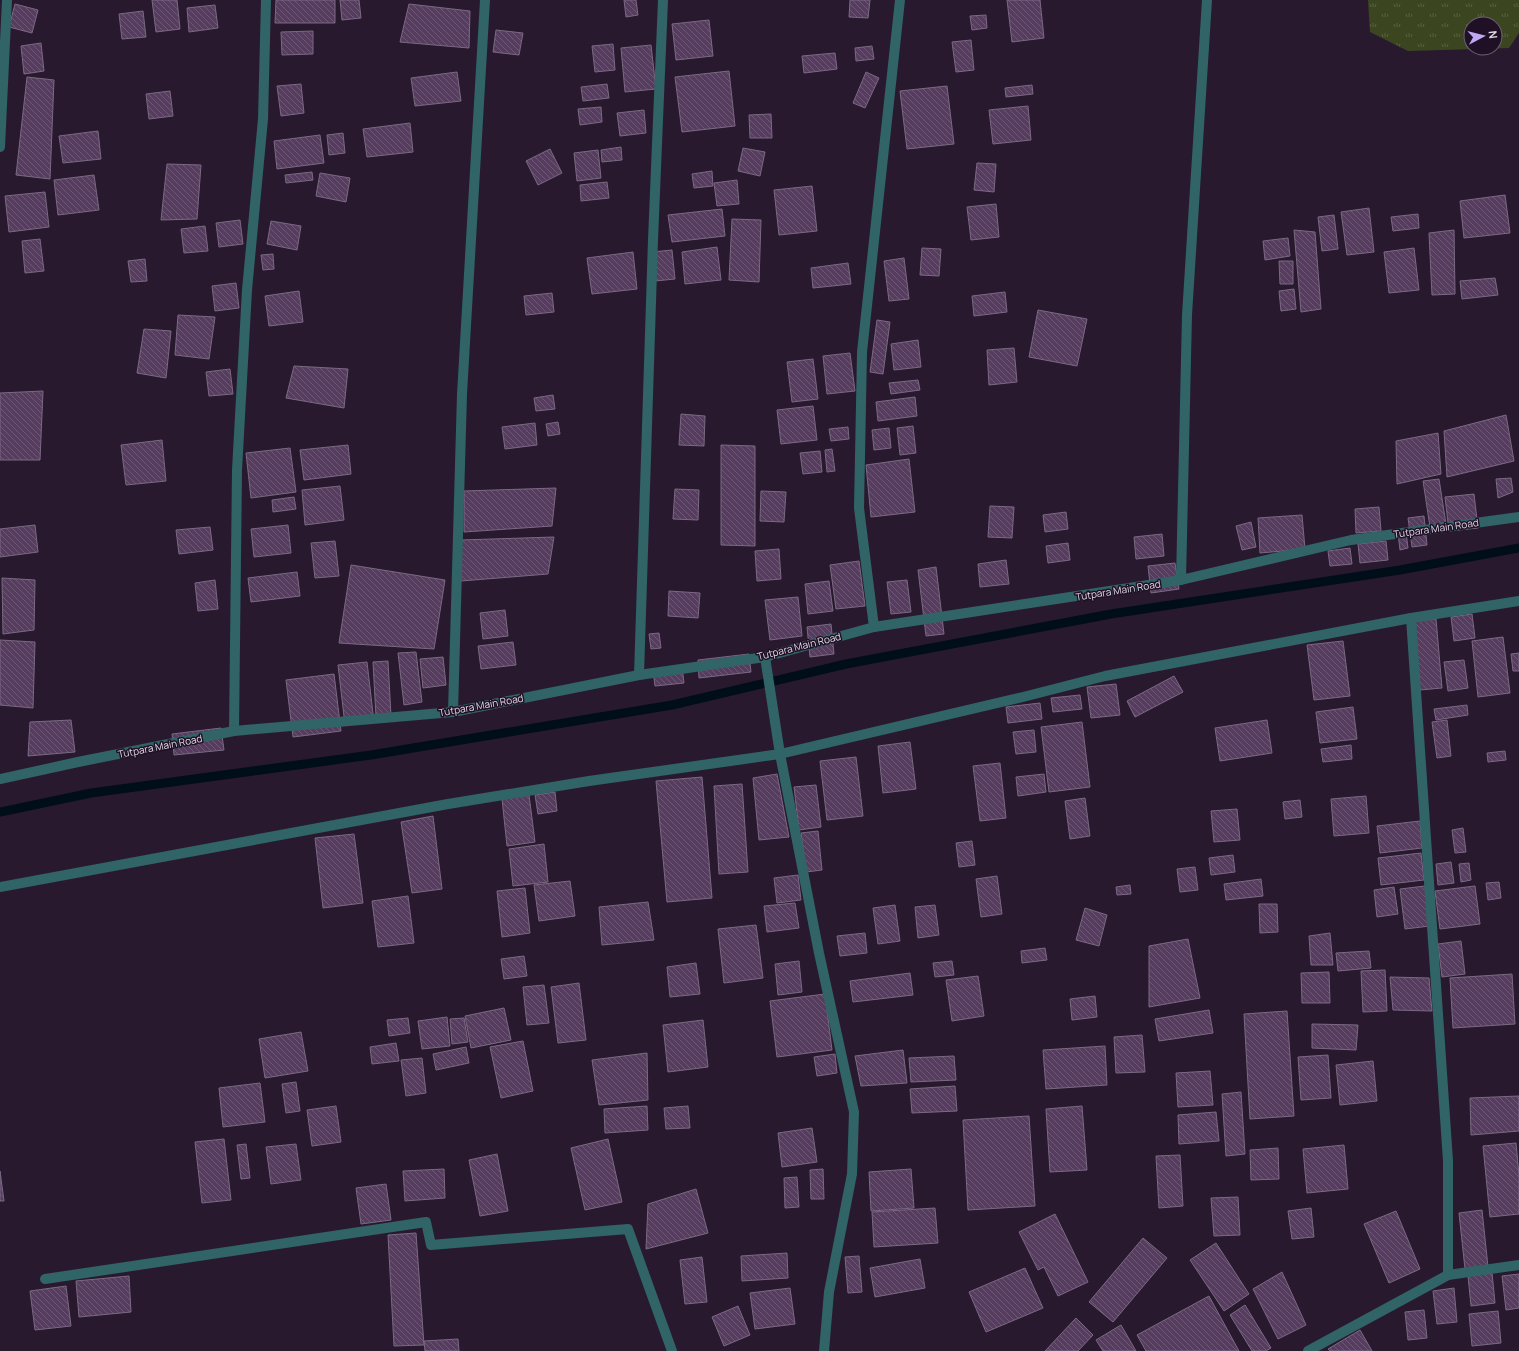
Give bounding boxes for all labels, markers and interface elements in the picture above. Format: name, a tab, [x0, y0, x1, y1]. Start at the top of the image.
north arrow	[1463, 16, 1503, 56]
text: N	[1485, 30, 1501, 40]
street label: Tutpara Main Road	[1393, 515, 1480, 541]
street label: Tutpara Main Road	[1075, 576, 1162, 604]
street label: Tutpara Main Road	[756, 629, 842, 663]
street label: Tutpara Main Road	[438, 691, 525, 719]
street label: Tutpara Main Road	[117, 731, 204, 761]

